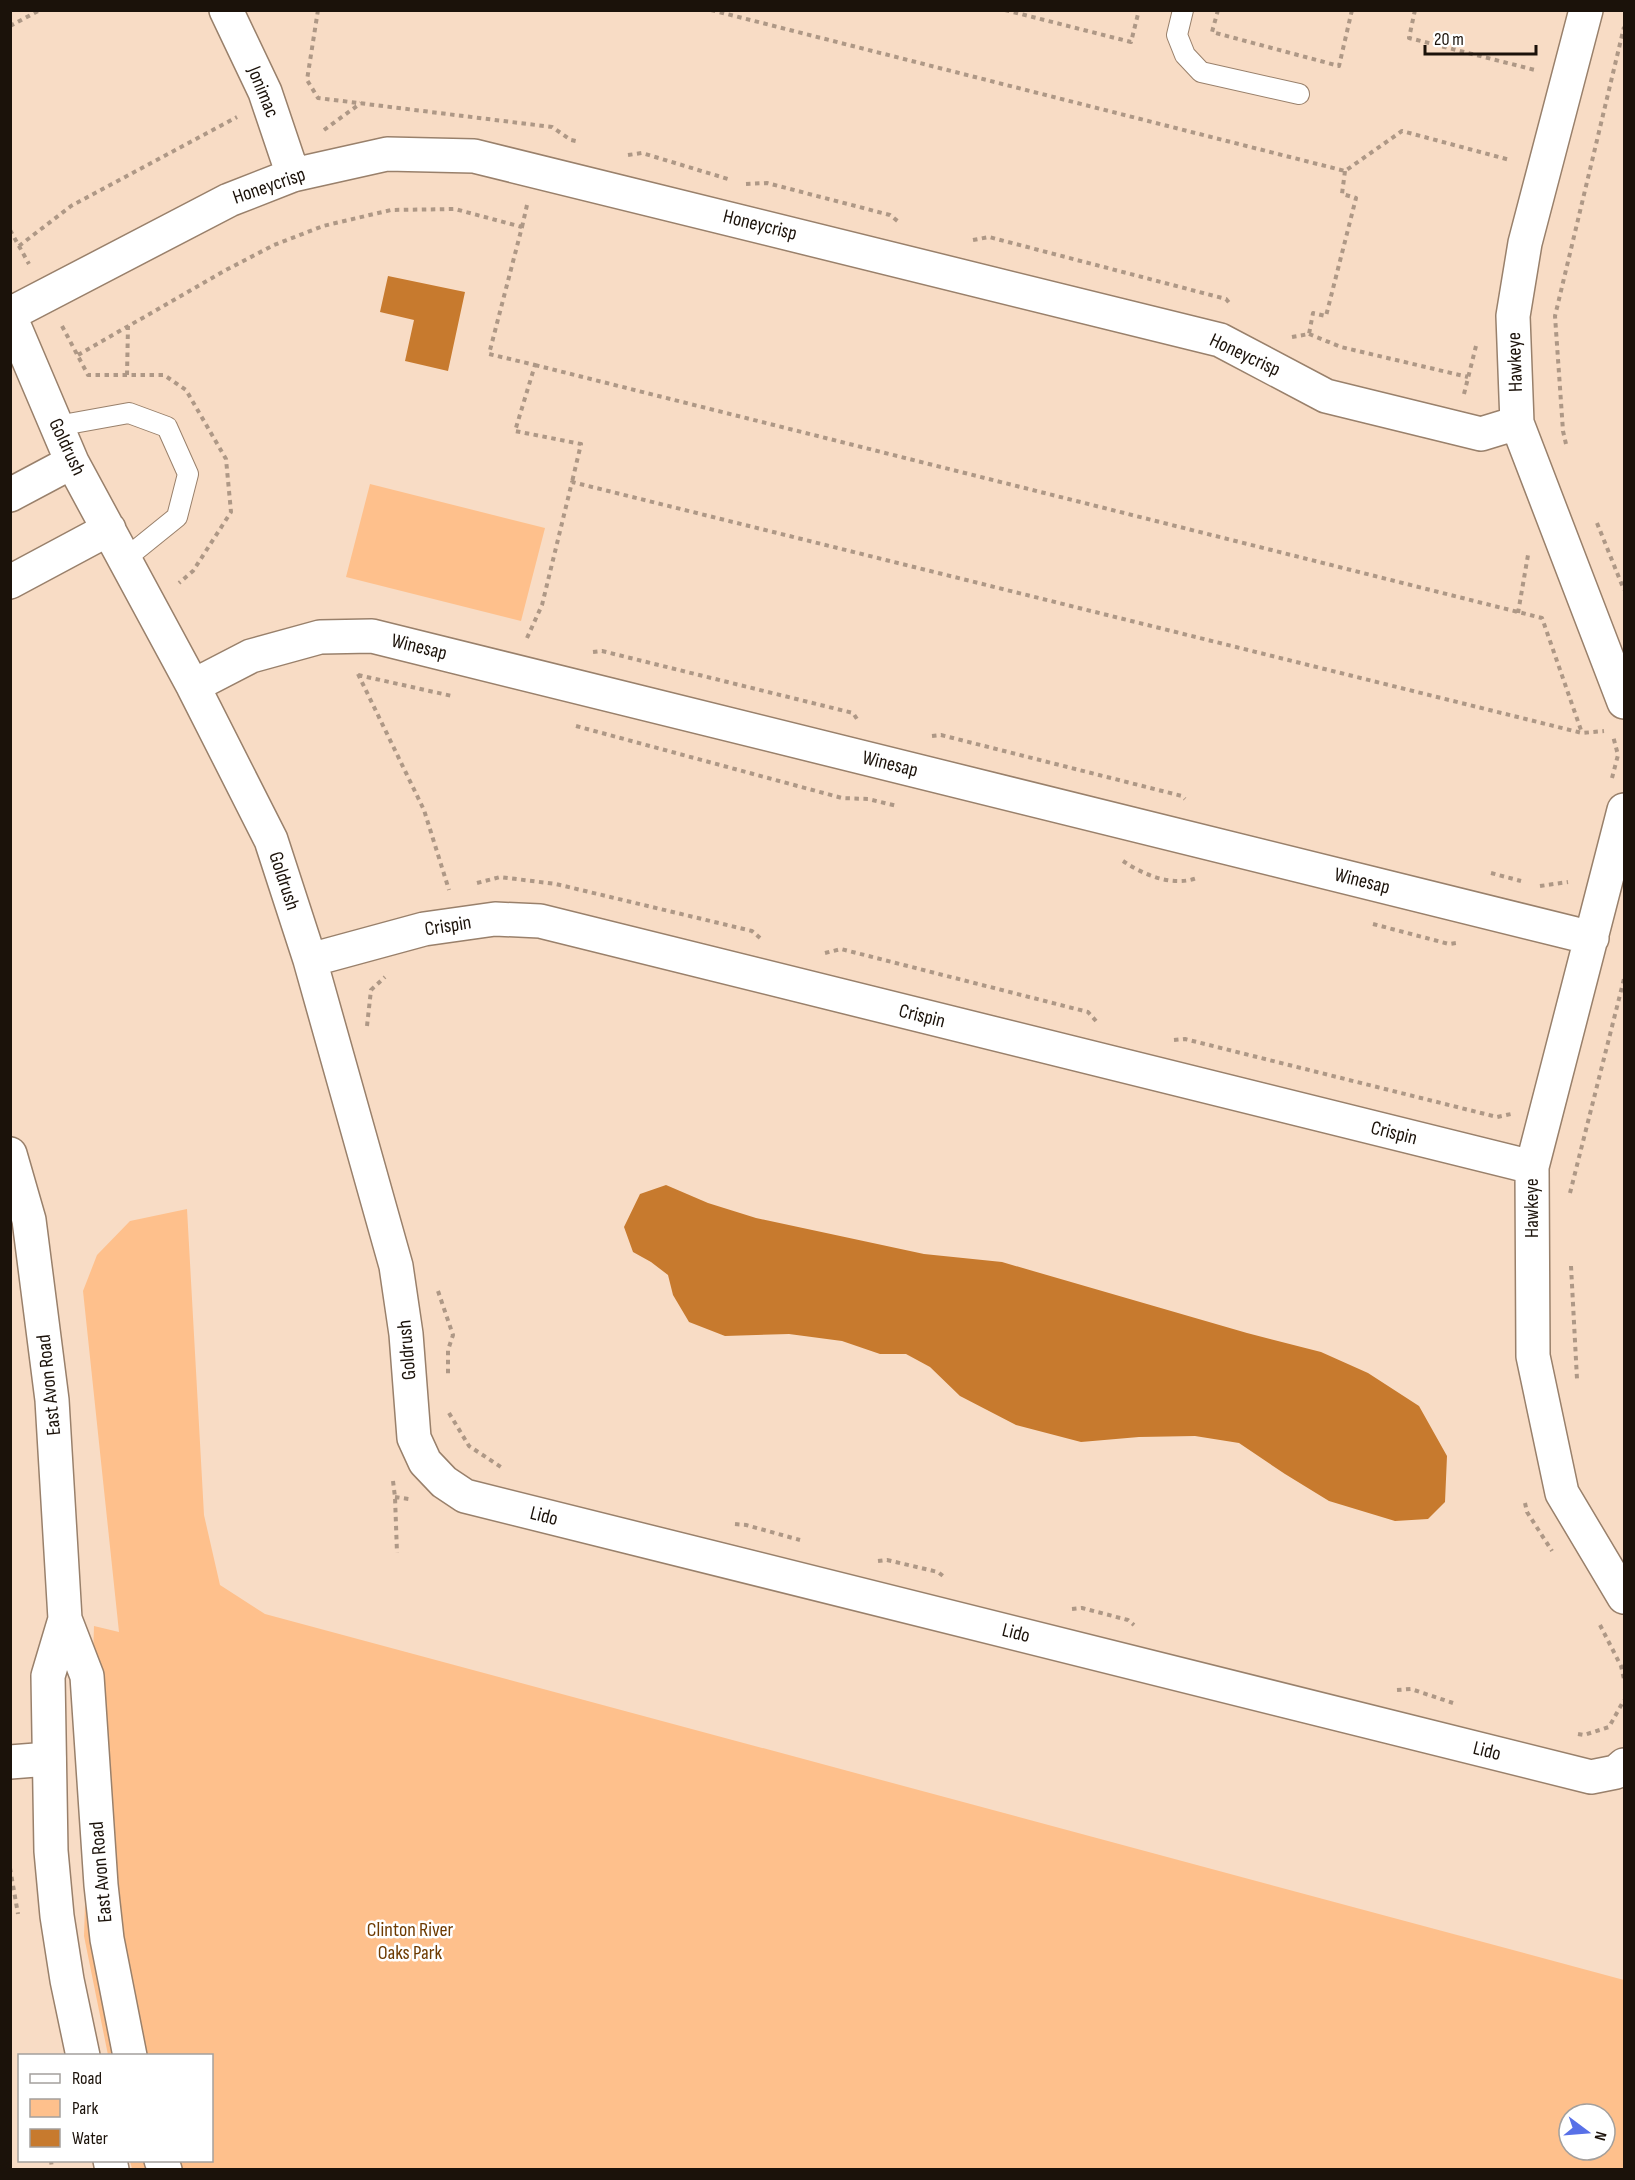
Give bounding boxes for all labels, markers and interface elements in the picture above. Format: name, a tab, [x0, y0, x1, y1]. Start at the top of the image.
scale bar	[1425, 18, 1536, 56]
text: 20 m	[1434, 29, 1464, 50]
street label: Jonimac	[242, 62, 284, 121]
street label: Honeycrisp	[230, 162, 308, 210]
street label: Honeycrisp	[721, 204, 799, 246]
street label: Honeycrisp	[1206, 328, 1284, 382]
street label: Hawkeye	[1502, 332, 1528, 392]
street label: Goldrush	[43, 415, 91, 479]
street label: Winesap	[389, 629, 449, 665]
street label: Winesap	[860, 746, 920, 782]
street label: Goldrush	[263, 849, 305, 913]
street label: Winesap	[1332, 863, 1392, 899]
street label: Crispin	[423, 910, 473, 942]
street label: Crispin	[896, 999, 948, 1033]
street label: Crispin	[1368, 1116, 1420, 1150]
street label: Hawkeye	[1520, 1178, 1544, 1238]
street label: Goldrush	[392, 1319, 422, 1381]
street label: East Avon Road	[32, 1333, 66, 1437]
street label: Lido	[528, 1501, 560, 1531]
street label: Lido	[1000, 1618, 1032, 1648]
street label: Lido	[1471, 1736, 1503, 1766]
street label: East Avon Road	[85, 1820, 117, 1924]
park label: Clinton River Oaks Park	[367, 1918, 454, 1965]
legend	[18, 2054, 213, 2162]
text: Road	[72, 2068, 102, 2089]
text: Park	[72, 2098, 98, 2119]
north arrow	[1557, 2102, 1617, 2162]
text: Water	[72, 2128, 108, 2149]
text: N	[1590, 2129, 1610, 2142]

